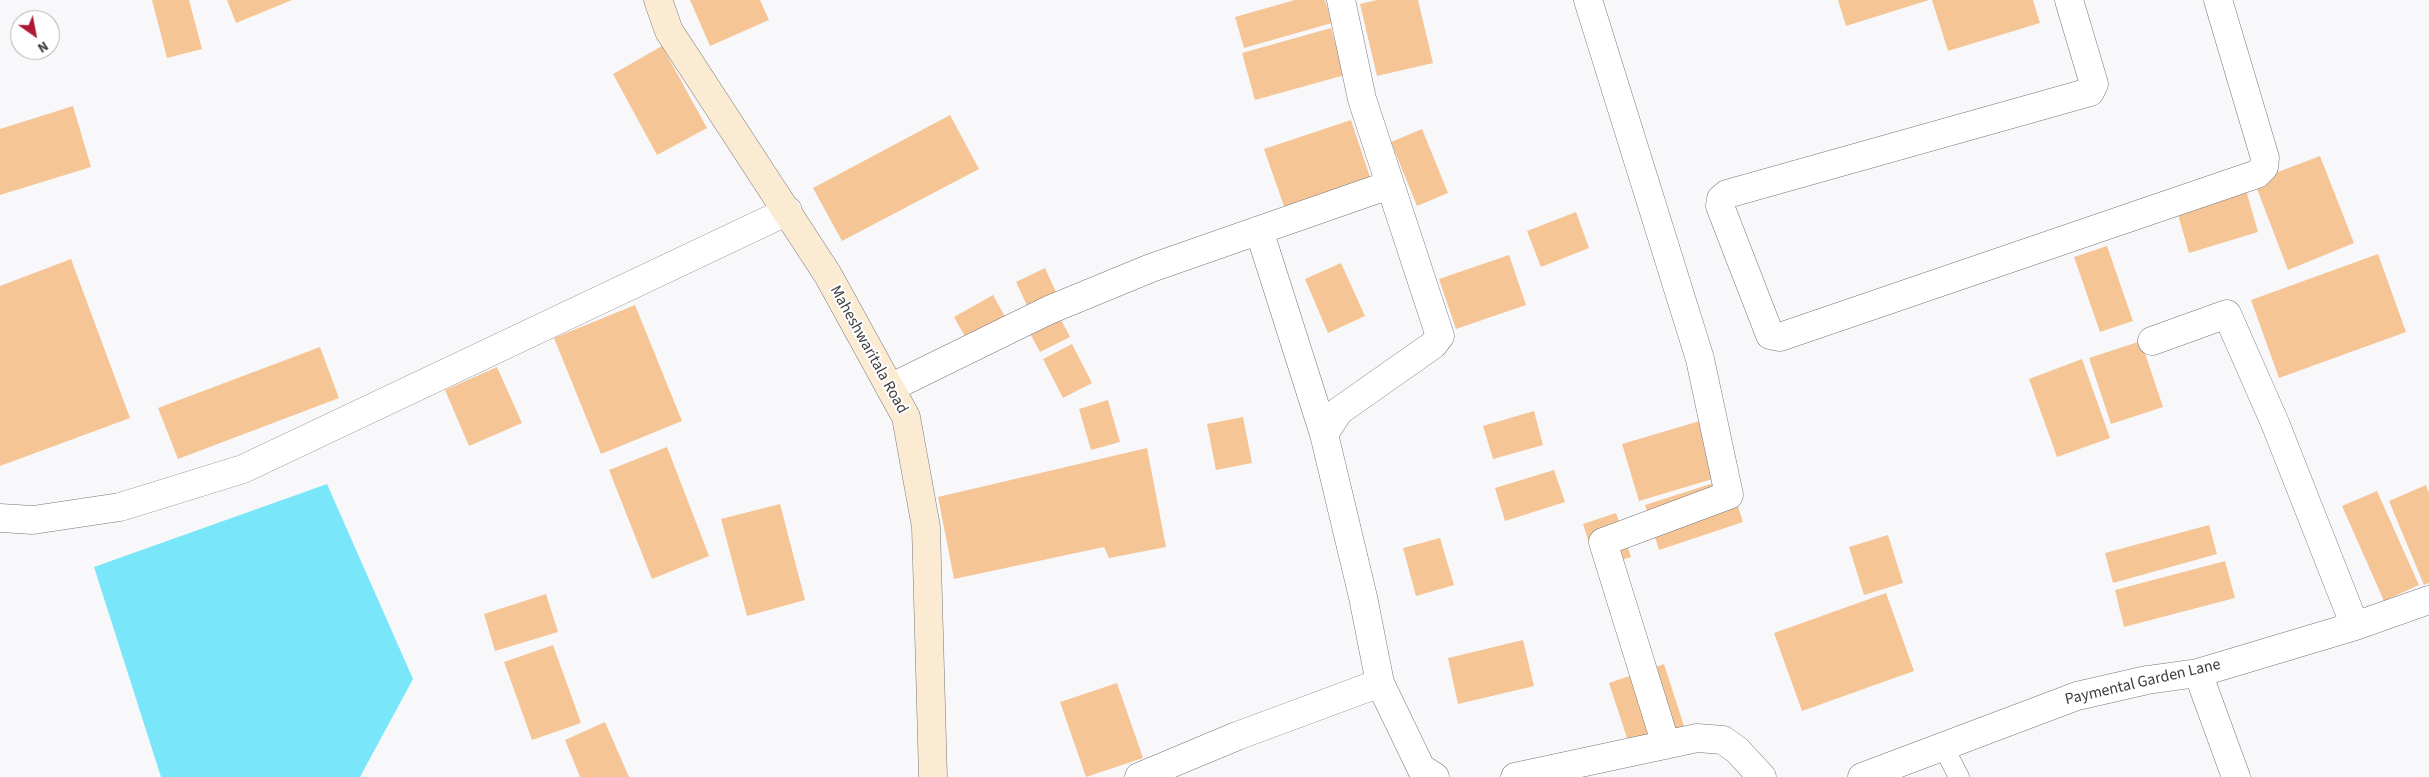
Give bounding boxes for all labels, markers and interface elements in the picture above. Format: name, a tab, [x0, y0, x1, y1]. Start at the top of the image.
north arrow	[10, 10, 60, 60]
text: N	[33, 36, 52, 58]
street label: Maheshwaritala Road	[825, 283, 911, 417]
street label: Paymental Garden Lane	[2063, 656, 2223, 710]

